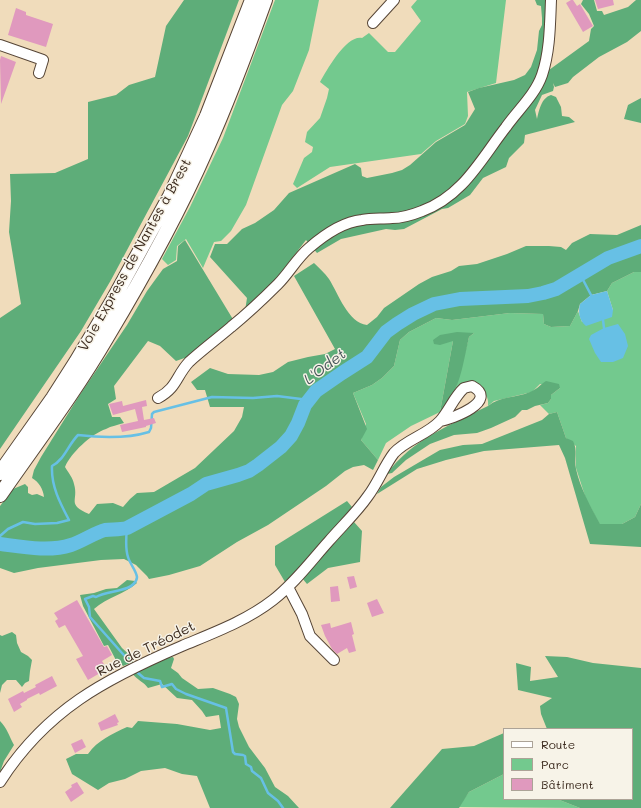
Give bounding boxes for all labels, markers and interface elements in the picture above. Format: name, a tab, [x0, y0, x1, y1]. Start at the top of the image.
street label: Voie Express de Nantes à Brest	[75, 156, 195, 354]
water label: L'Odet	[300, 345, 350, 389]
street label: Rue de Tréodet	[94, 618, 198, 680]
legend	[503, 728, 633, 800]
text: Route	[541, 736, 575, 752]
text: Parc	[541, 756, 569, 772]
text: Bâtiment	[541, 776, 594, 792]

